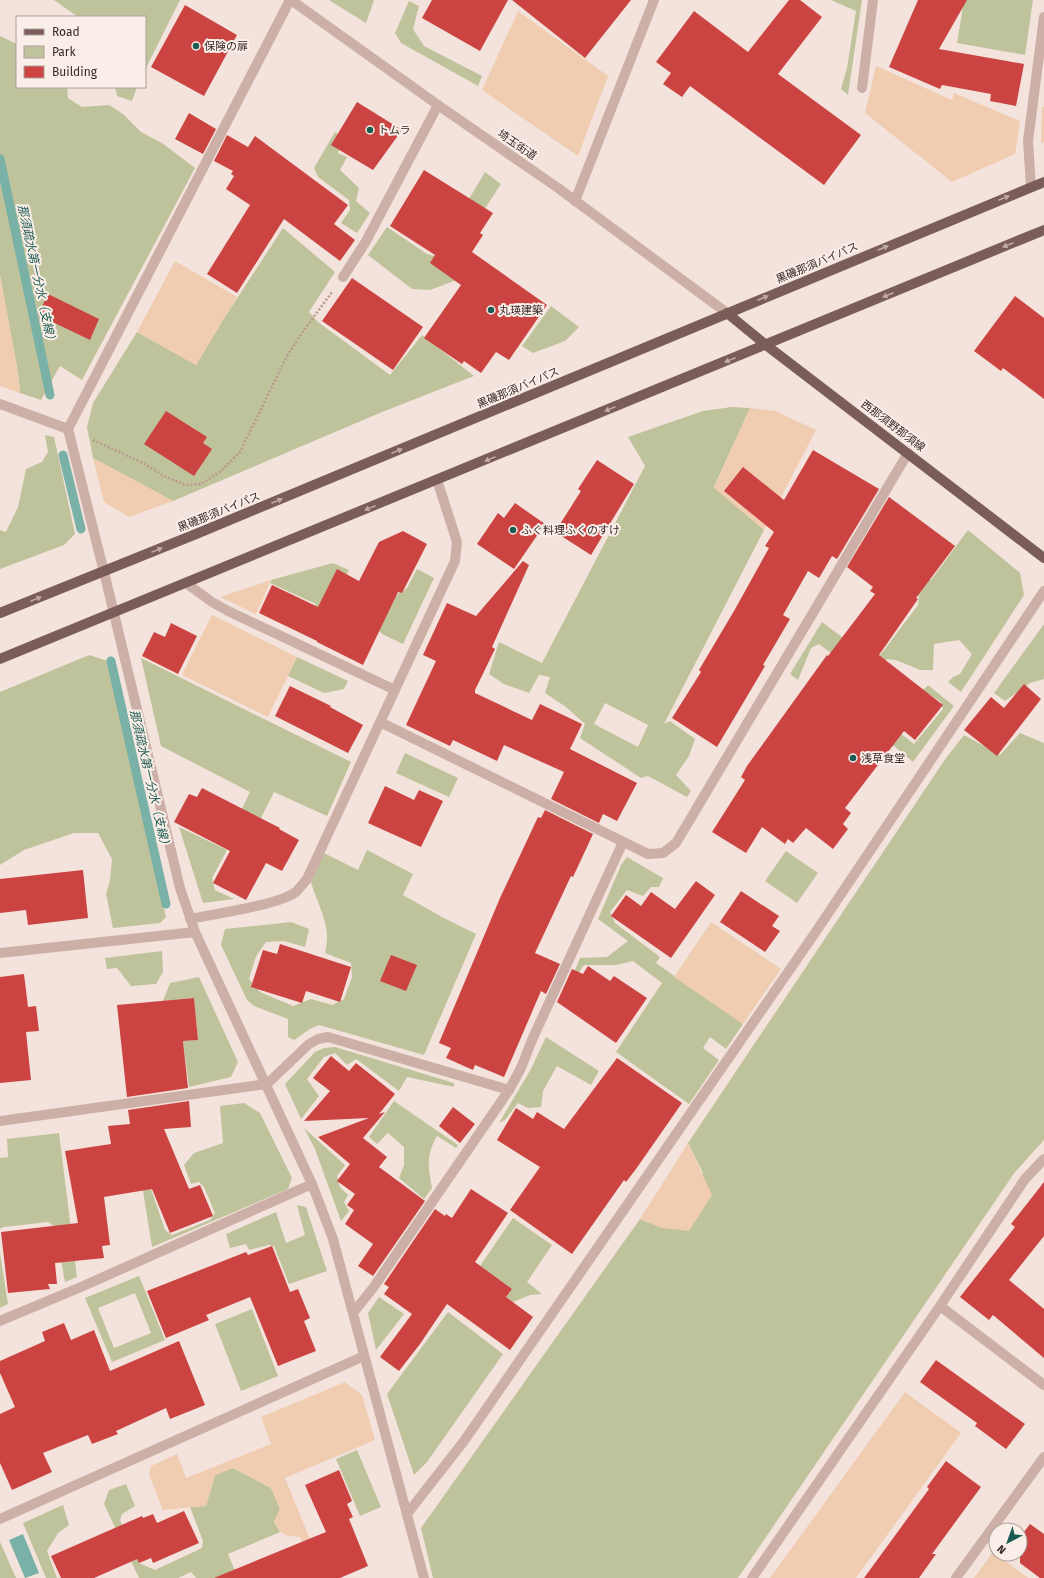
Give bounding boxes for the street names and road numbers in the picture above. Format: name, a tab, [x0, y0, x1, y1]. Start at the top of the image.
street label: 埼玉街道	[495, 127, 539, 163]
street label: 黒磯那須バイパス	[774, 240, 860, 286]
street label: 黒磯那須バイパス	[475, 365, 561, 411]
street label: 西那須野那須線	[858, 398, 928, 454]
street label: 黒磯那須バイパス	[176, 490, 262, 534]

